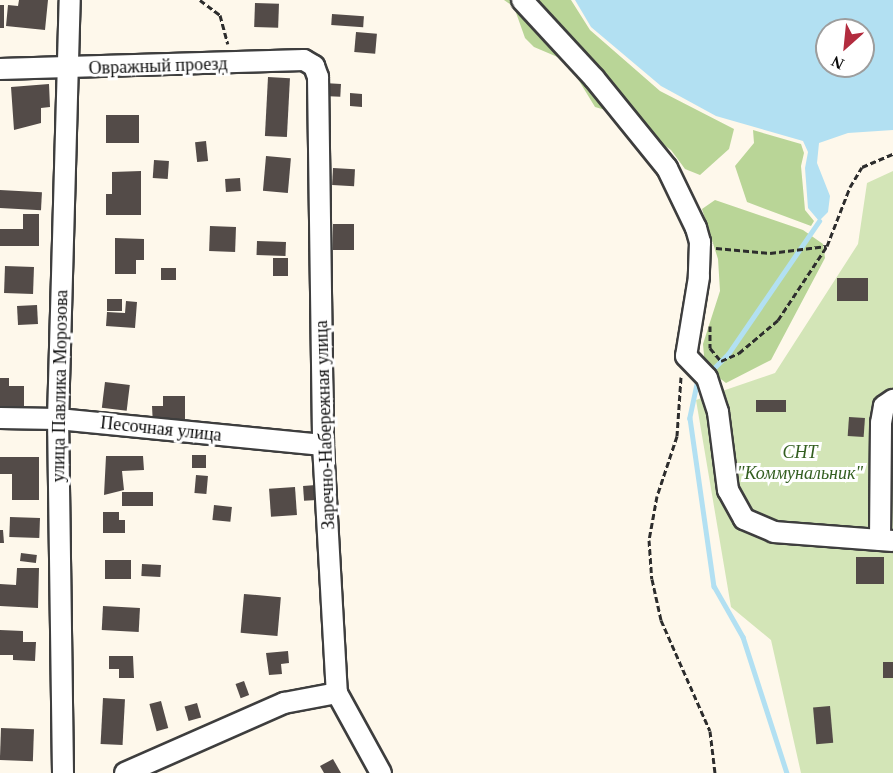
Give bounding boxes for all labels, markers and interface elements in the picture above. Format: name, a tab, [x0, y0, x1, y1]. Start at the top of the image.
north arrow	[815, 18, 875, 78]
street label: Овражный проезд	[88, 53, 228, 79]
text: N	[828, 53, 847, 73]
street label: улица Павлика Морозова	[48, 290, 72, 482]
street label: Заречно-Набережная улица	[311, 320, 339, 530]
street label: Песочная улица	[99, 412, 223, 446]
park label: СНТ "Коммунальник"	[737, 442, 863, 484]

